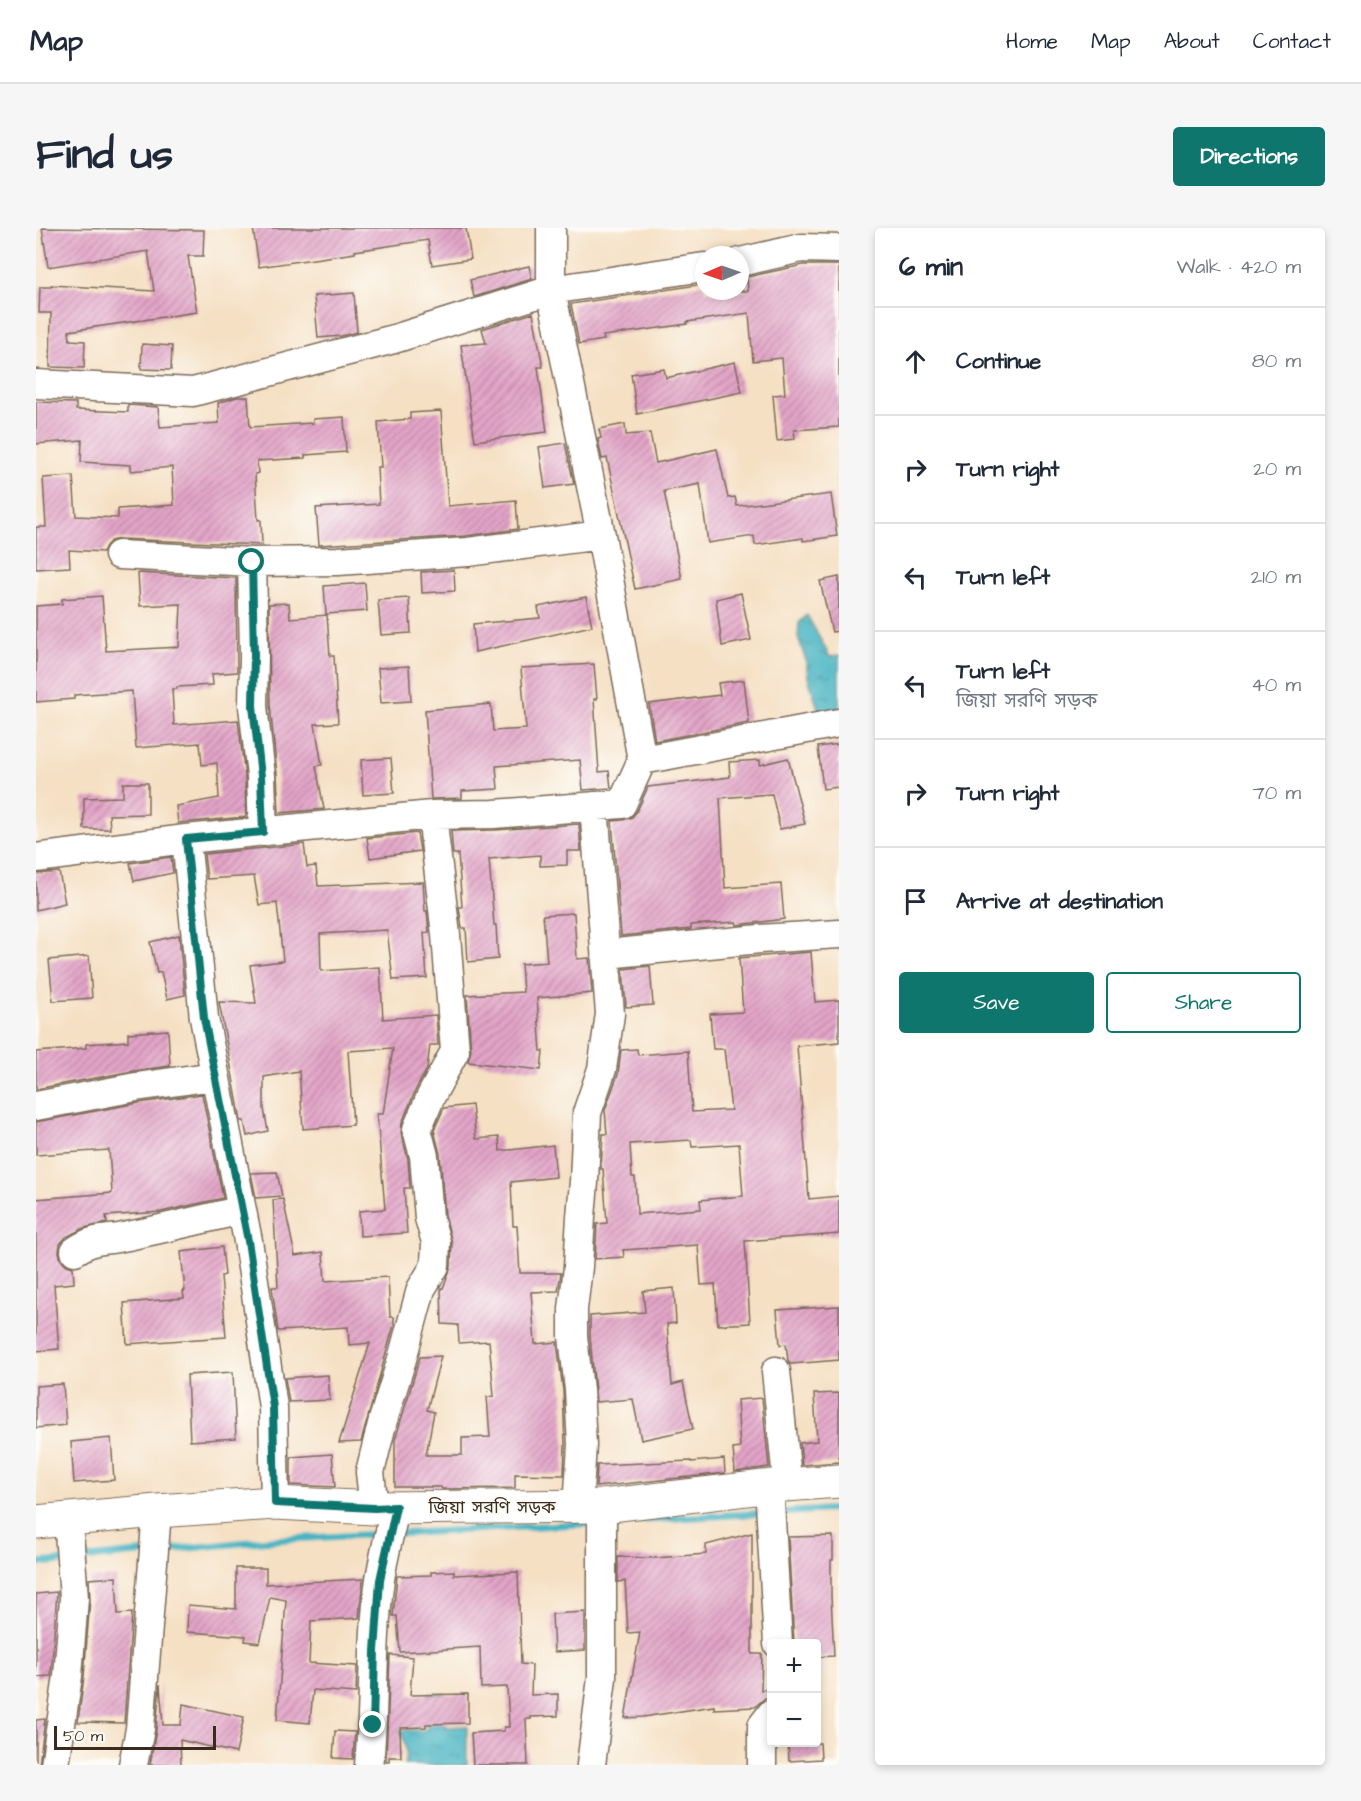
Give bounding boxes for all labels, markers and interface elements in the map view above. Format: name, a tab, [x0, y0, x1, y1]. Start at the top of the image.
text: Map	[30, 22, 83, 61]
text: Home	[1006, 27, 1058, 56]
text: Map	[1091, 27, 1131, 56]
text: About	[1164, 27, 1220, 56]
text: Contact	[1253, 27, 1331, 56]
text: Find us	[36, 127, 173, 185]
button: Directions	[1173, 127, 1325, 186]
north arrow	[695, 246, 749, 300]
text: 6 min	[899, 249, 963, 285]
text: Walk · 420 m	[1177, 253, 1301, 281]
icon: ahead	[899, 345, 932, 378]
text: Continue	[956, 346, 1041, 377]
text: 80 m	[1252, 347, 1301, 375]
icon: right	[899, 453, 932, 486]
text: Turn right	[956, 454, 1059, 485]
text: 20 m	[1253, 455, 1301, 483]
route start	[238, 548, 264, 574]
icon: left	[899, 561, 932, 594]
text: Turn left	[956, 562, 1050, 593]
text: 210 m	[1251, 563, 1301, 591]
text: Turn left	[956, 656, 1050, 687]
icon: left	[899, 669, 932, 702]
text: 40 m	[1251, 671, 1301, 699]
text: জিয়া সরণি সড়ক	[956, 687, 1097, 715]
icon: right	[899, 777, 932, 810]
text: Turn right	[956, 778, 1059, 809]
text: 70 m	[1253, 779, 1301, 807]
icon: arrive	[899, 885, 932, 918]
text: Arrive at destination	[956, 886, 1163, 917]
button: Save	[899, 972, 1094, 1033]
button: Share	[1106, 972, 1301, 1033]
street label: জিয়া সরণি সড়ক	[427, 1495, 556, 1520]
map controls	[767, 1639, 821, 1747]
button: +	[767, 1639, 821, 1693]
button: −	[767, 1693, 821, 1747]
route end	[359, 1711, 385, 1737]
scale bar	[54, 1723, 216, 1750]
text: 50 m	[63, 1725, 103, 1747]

